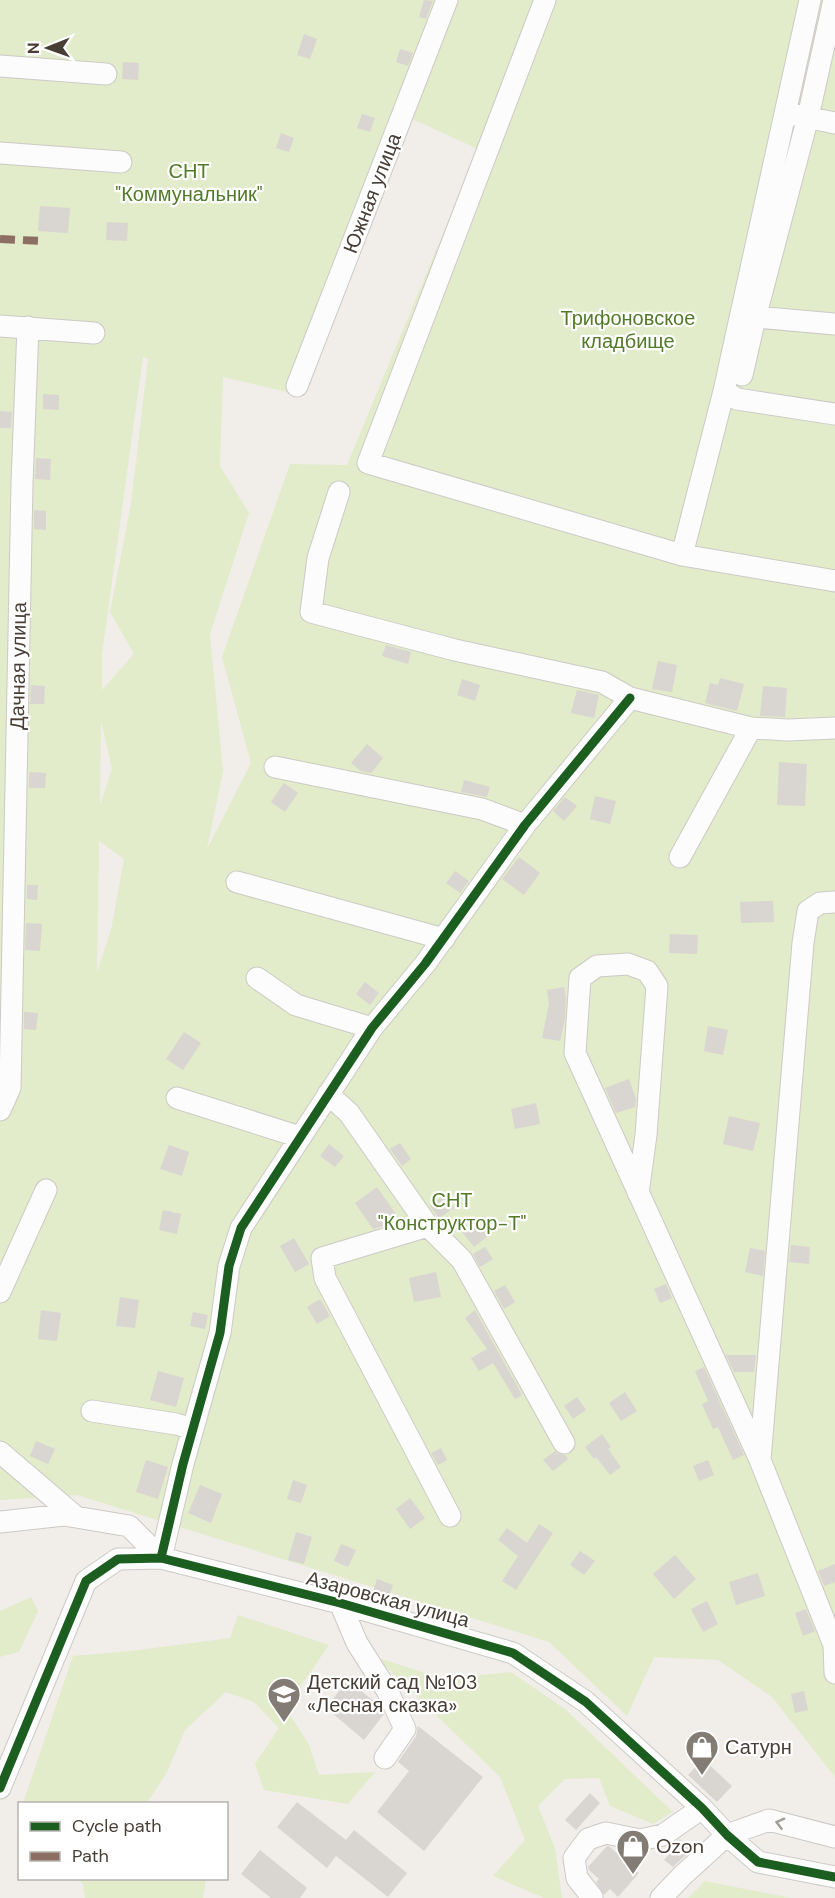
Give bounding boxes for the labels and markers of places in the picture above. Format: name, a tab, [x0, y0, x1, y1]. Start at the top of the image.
place label: Детский сад №103 «Лесная сказка»	[307, 1669, 478, 1718]
school or university icon: Детский сад №103 «Лесная сказка»	[266, 1676, 302, 1723]
shop icon: Сатурн	[684, 1729, 720, 1776]
place label: Сатурн	[725, 1734, 792, 1760]
shop icon: Ozon	[615, 1828, 651, 1875]
place label: Ozon	[656, 1833, 704, 1859]

